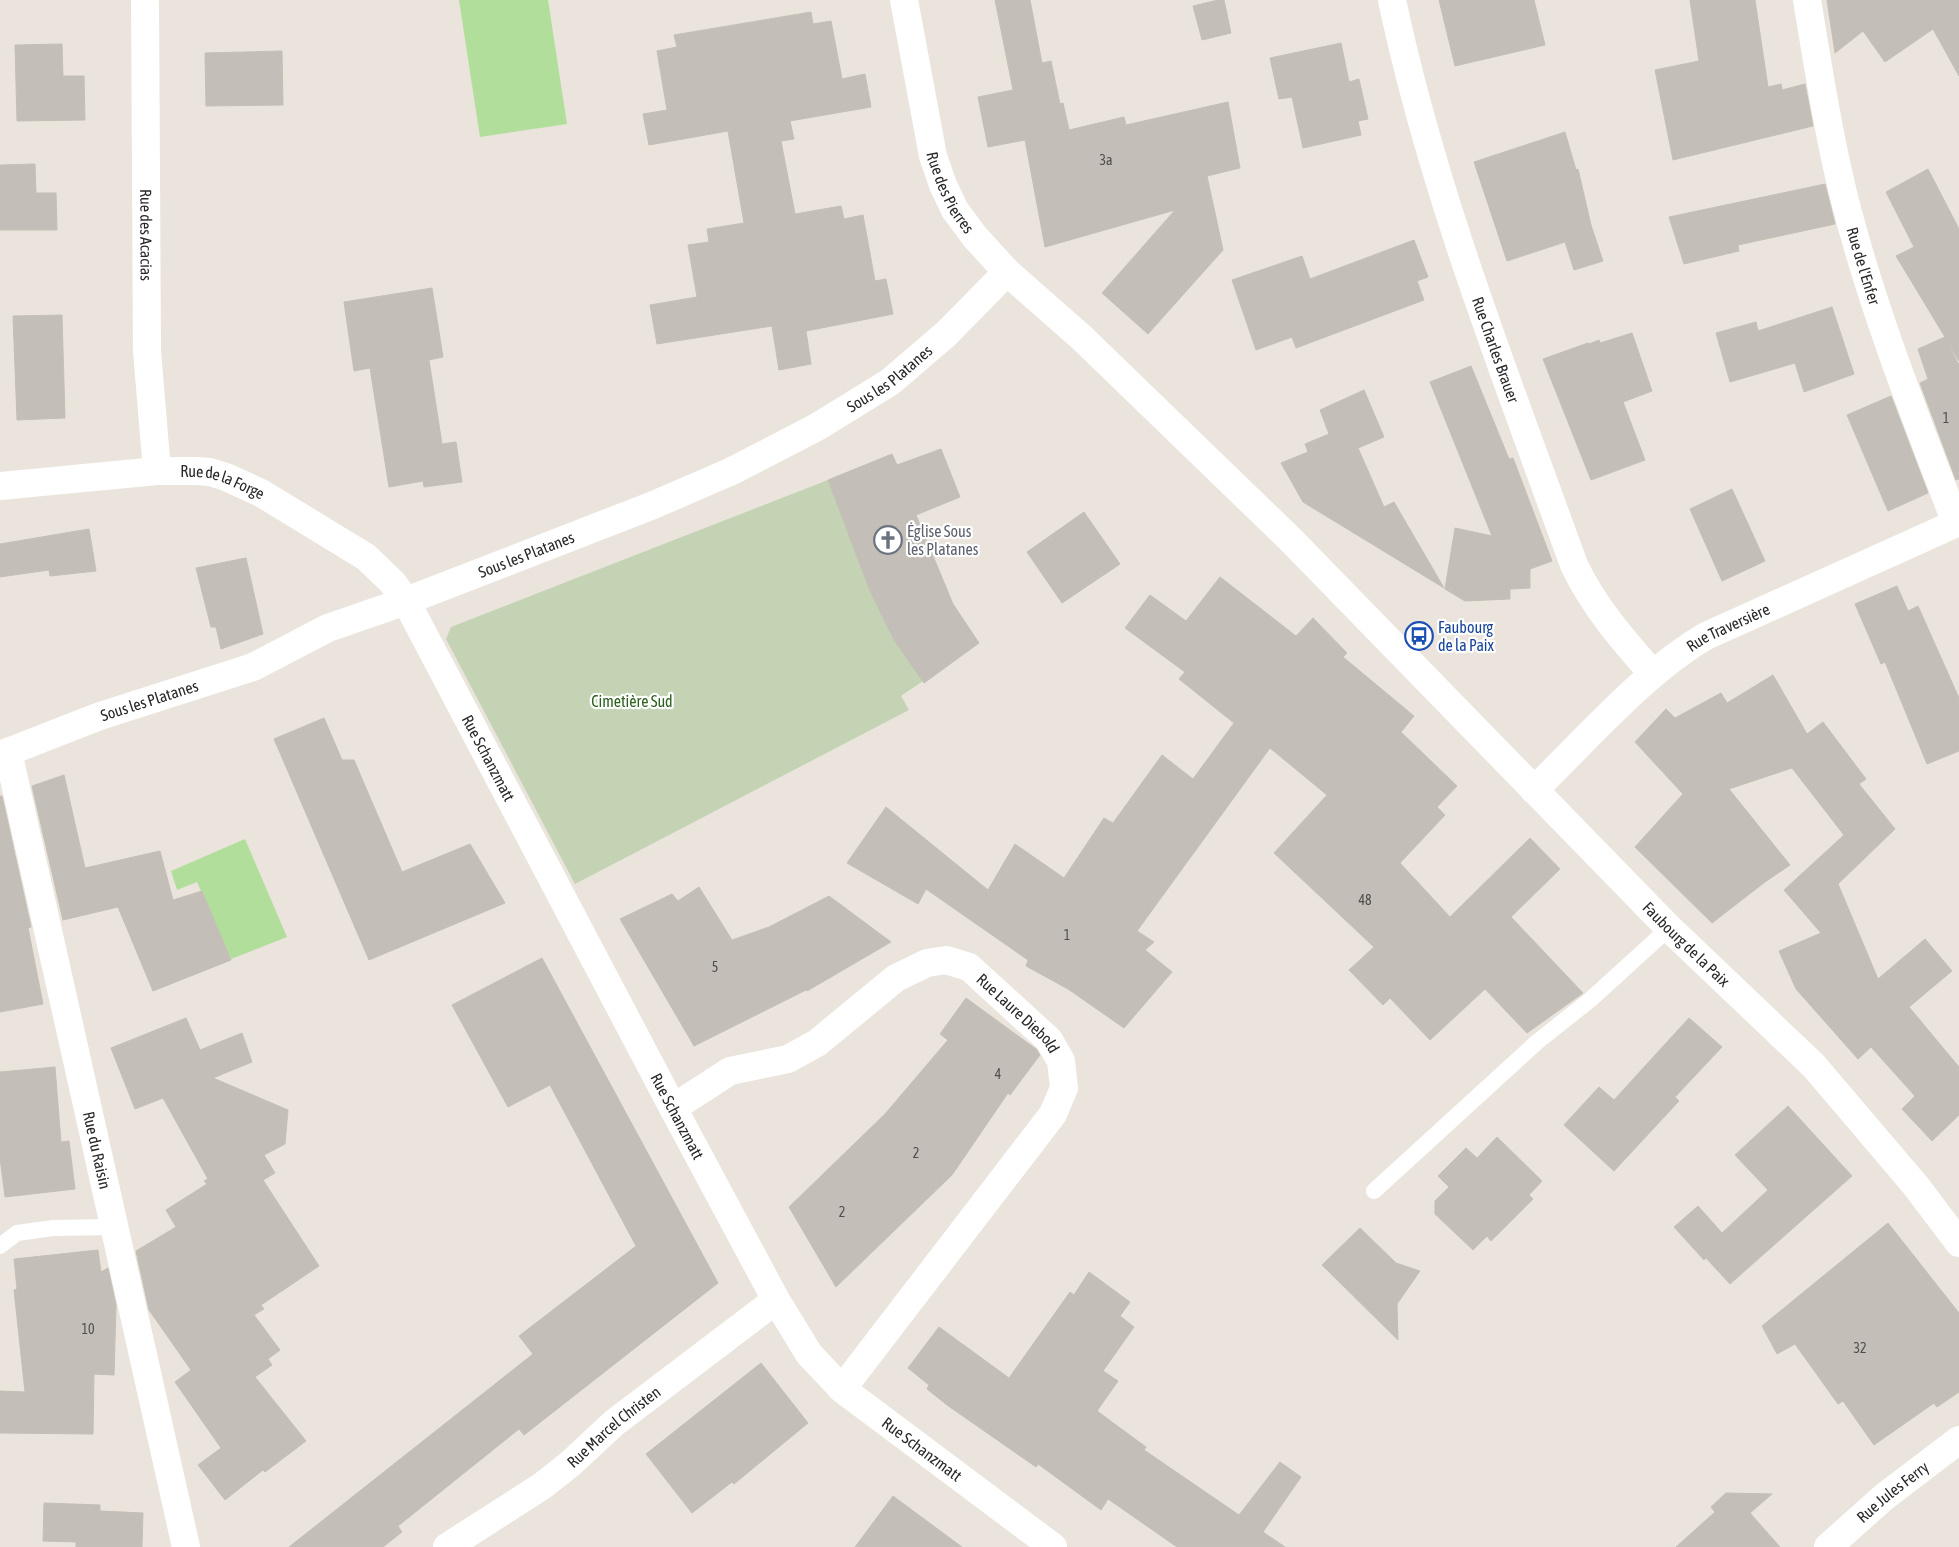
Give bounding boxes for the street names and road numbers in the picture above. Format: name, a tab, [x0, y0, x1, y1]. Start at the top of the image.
street label: Rue des Pierres	[923, 150, 978, 237]
street label: Rue des Acacias	[137, 189, 156, 281]
street label: Rue de l'Enfer	[1843, 225, 1884, 307]
street label: Rue Charles Brauer	[1469, 294, 1523, 405]
street label: Sous les Platanes	[843, 341, 936, 415]
street label: Rue de la Forge	[180, 462, 267, 502]
street label: Sous les Platanes	[476, 528, 577, 581]
street label: Rue Traversière	[1683, 600, 1772, 655]
street label: Sous les Platanes	[98, 676, 201, 724]
street label: Rue Schanzmatt	[459, 712, 519, 804]
street label: Faubourg de la Paix	[1639, 898, 1734, 990]
street label: Rue Laure Diebold	[973, 970, 1063, 1056]
street label: Rue Schanzmatt	[647, 1070, 708, 1163]
street label: Rue du Raisin	[80, 1110, 115, 1191]
street label: Rue Marcel Christen	[563, 1382, 664, 1471]
street label: Rue Schanzmatt	[879, 1413, 966, 1485]
street label: Rue Jules Ferry	[1853, 1457, 1933, 1526]

